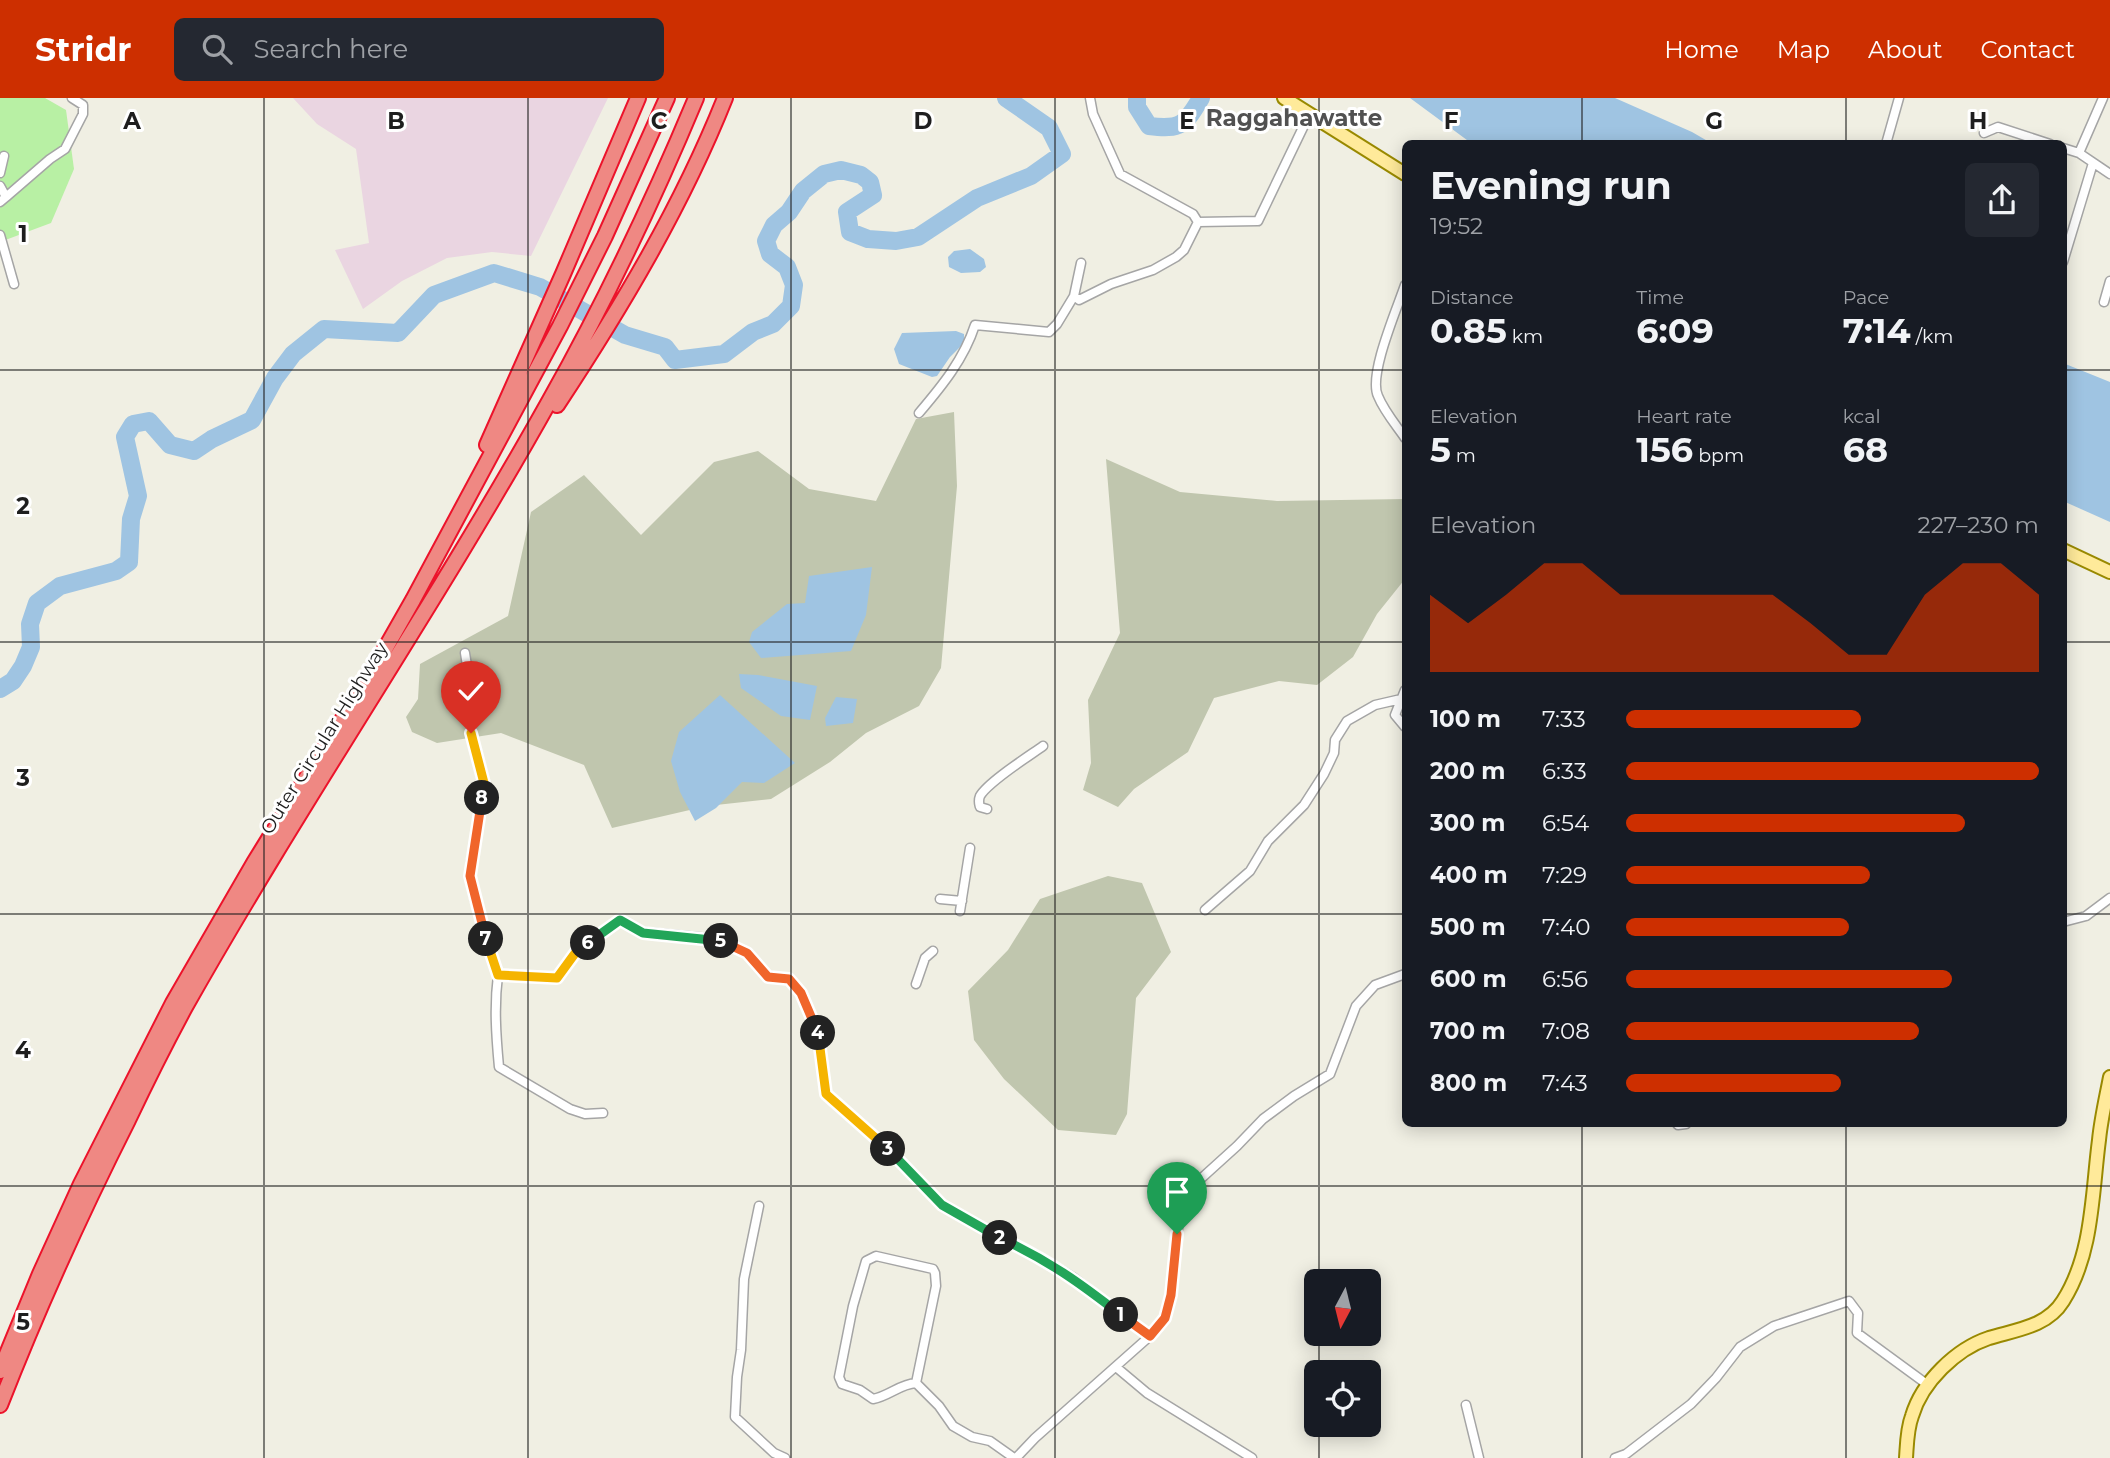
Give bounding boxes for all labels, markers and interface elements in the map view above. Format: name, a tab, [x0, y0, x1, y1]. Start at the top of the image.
search box	[174, 18, 664, 81]
text: Stridr	[35, 29, 132, 69]
icon: search	[198, 30, 236, 68]
text: Search here	[254, 33, 408, 65]
text: Home	[1664, 35, 1739, 64]
text: Map	[1777, 35, 1830, 64]
text: About	[1868, 35, 1942, 64]
text: Contact	[1980, 35, 2075, 64]
district label: Raggahawatte	[1206, 104, 1382, 132]
text: A	[122, 107, 141, 135]
text: B	[387, 107, 405, 135]
text: C	[651, 107, 668, 135]
text: D	[914, 107, 933, 135]
text: E	[1179, 107, 1195, 135]
text: F	[1444, 107, 1459, 135]
text: G	[1705, 107, 1723, 135]
text: H	[1969, 107, 1987, 135]
text: Evening run	[1430, 162, 1672, 209]
button: share	[1965, 163, 2039, 237]
text: 19:52	[1430, 212, 1483, 240]
text: 1	[18, 220, 28, 248]
text: Distance	[1430, 286, 1513, 309]
text: Time	[1636, 286, 1684, 309]
text: Pace	[1843, 286, 1889, 309]
text: 0.85	[1430, 309, 1507, 352]
text: 6:09	[1636, 309, 1714, 352]
text: 7:14	[1843, 309, 1911, 352]
text: km	[1507, 325, 1543, 348]
text: /km	[1911, 325, 1954, 348]
text: Elevation	[1430, 405, 1518, 428]
text: Heart rate	[1636, 405, 1732, 428]
text: kcal	[1843, 405, 1881, 428]
text: 5	[1430, 428, 1451, 471]
text: 156	[1636, 428, 1693, 471]
text: 68	[1843, 428, 1888, 471]
text: m	[1451, 444, 1476, 467]
text: bpm	[1693, 444, 1744, 467]
text: 2	[16, 492, 30, 520]
text: Elevation	[1430, 511, 1536, 539]
text: 227–230 m	[1918, 511, 2039, 539]
street label: Outer Circular Highway	[255, 637, 393, 838]
pin	[441, 661, 501, 733]
icon: check	[452, 672, 490, 710]
text: 100 m	[1430, 705, 1501, 733]
text: 7:33	[1542, 705, 1586, 733]
text: 200 m	[1430, 757, 1505, 785]
text: 6:33	[1542, 757, 1587, 785]
text: 3	[15, 764, 30, 792]
pin: 8	[464, 780, 500, 816]
text: 8	[475, 786, 488, 809]
text: 300 m	[1430, 809, 1506, 837]
text: 6:54	[1542, 809, 1589, 837]
text: 400 m	[1430, 861, 1508, 889]
text: 7:29	[1542, 861, 1587, 889]
text: 500 m	[1430, 913, 1506, 941]
text: 7:40	[1542, 913, 1590, 941]
pin: 7	[468, 922, 504, 956]
pin: 5	[704, 924, 738, 958]
pin: 6	[570, 926, 606, 960]
text: 7	[480, 927, 491, 950]
text: 5	[715, 929, 726, 952]
text: 6	[581, 931, 594, 954]
text: 600 m	[1430, 965, 1507, 993]
text: 6:56	[1542, 965, 1588, 993]
pin: 4	[800, 1016, 836, 1051]
text: 700 m	[1430, 1017, 1506, 1045]
text: 7:08	[1542, 1017, 1590, 1045]
text: 4	[811, 1021, 824, 1044]
text: 4	[15, 1036, 31, 1064]
text: 800 m	[1430, 1069, 1507, 1097]
text: 7:43	[1542, 1069, 1588, 1097]
pin: 3	[870, 1132, 906, 1166]
text: 3	[882, 1137, 893, 1160]
pin	[1147, 1162, 1207, 1234]
icon: arrive	[1158, 1173, 1196, 1211]
pin: 2	[982, 1220, 1018, 1256]
text: 2	[994, 1226, 1005, 1249]
north arrow	[1304, 1269, 1381, 1346]
map controls	[1304, 1269, 1381, 1437]
pin: 1	[1104, 1298, 1138, 1332]
text: 1	[1117, 1303, 1124, 1326]
text: 5	[16, 1308, 30, 1336]
button: locate	[1304, 1360, 1381, 1437]

